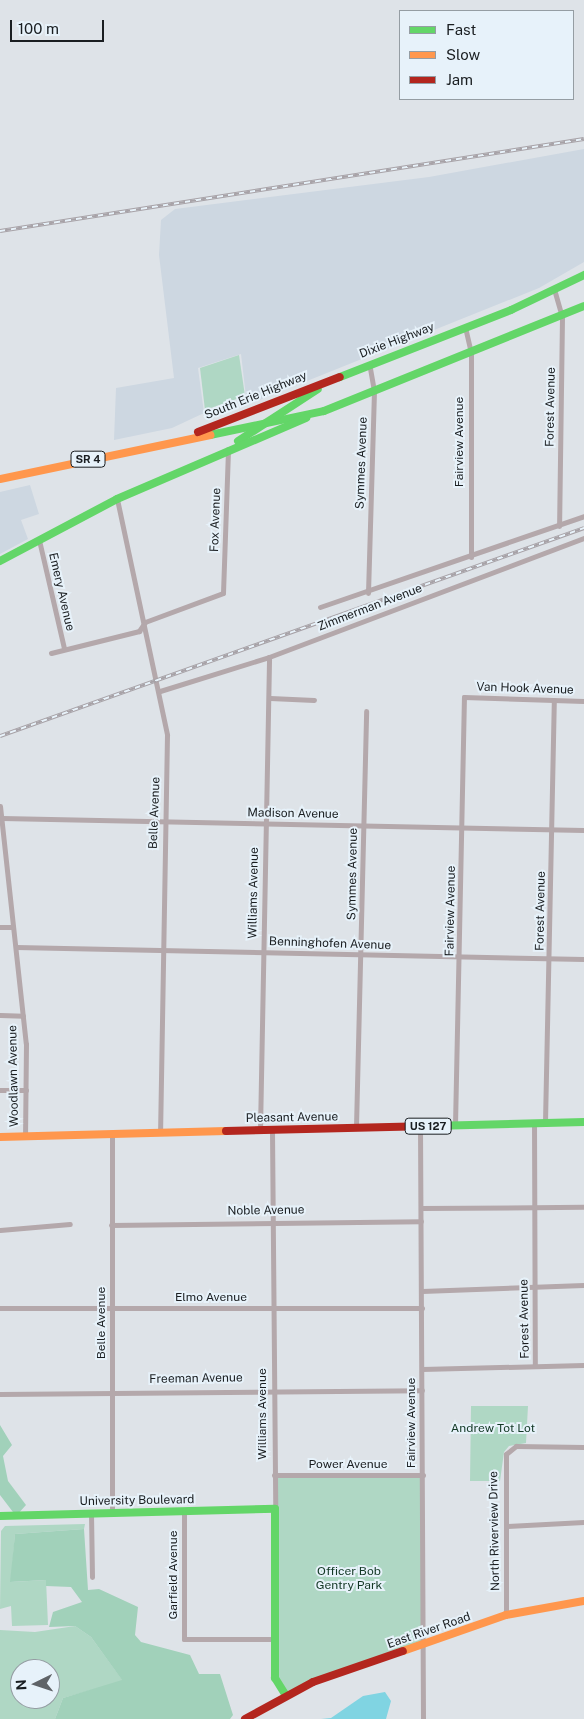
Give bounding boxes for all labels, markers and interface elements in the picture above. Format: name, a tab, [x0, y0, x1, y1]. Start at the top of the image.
scale bar	[12, 10, 106, 42]
legend	[399, 10, 574, 100]
text: 100 m	[18, 20, 59, 37]
text: Fast	[446, 21, 476, 38]
text: Slow	[446, 46, 480, 63]
text: Jam	[446, 71, 473, 88]
street label: Dixie Highway	[357, 320, 437, 362]
street label: Forest Avenue	[543, 367, 559, 447]
street label: South Erie Highway	[203, 369, 309, 423]
street label: Fairview Avenue	[453, 397, 467, 487]
street label: Symmes Avenue	[353, 417, 371, 509]
road number: SR 4	[70, 450, 106, 468]
street label: Fox Avenue	[208, 488, 224, 552]
street label: Emery Avenue	[45, 551, 77, 633]
street label: Zimmerman Avenue	[316, 581, 424, 635]
street label: Van Hook Avenue	[476, 680, 574, 698]
street label: Belle Avenue	[147, 776, 163, 850]
street label: Madison Avenue	[247, 806, 339, 822]
street label: Symmes Avenue	[345, 828, 361, 920]
street label: Williams Avenue	[246, 847, 262, 939]
street label: Fairview Avenue	[443, 865, 459, 957]
street label: Forest Avenue	[533, 871, 549, 951]
street label: Benninghofen Avenue	[269, 935, 391, 953]
street label: Woodlawn Avenue	[6, 1025, 22, 1127]
street label: Pleasant Avenue	[246, 1110, 338, 1126]
road number: US 127	[404, 1118, 452, 1134]
street label: Noble Avenue	[227, 1203, 305, 1219]
street label: Forest Avenue	[517, 1279, 533, 1359]
street label: Belle Avenue	[95, 1287, 109, 1359]
street label: Elmo Avenue	[175, 1291, 247, 1305]
street label: Williams Avenue	[256, 1368, 270, 1460]
street label: Freeman Avenue	[149, 1371, 243, 1387]
street label: Fairview Avenue	[405, 1378, 419, 1468]
park label: Andrew Tot Lot	[451, 1422, 535, 1436]
street label: Power Avenue	[308, 1458, 388, 1472]
street label: North Riverview Drive	[487, 1471, 503, 1591]
street label: University Boulevard	[79, 1493, 195, 1509]
street label: Garfield Avenue	[167, 1530, 181, 1620]
park label: Officer Bob Gentry Park	[316, 1565, 382, 1593]
street label: East River Road	[385, 1610, 473, 1652]
north arrow	[10, 1659, 60, 1709]
text: N	[13, 1679, 29, 1691]

